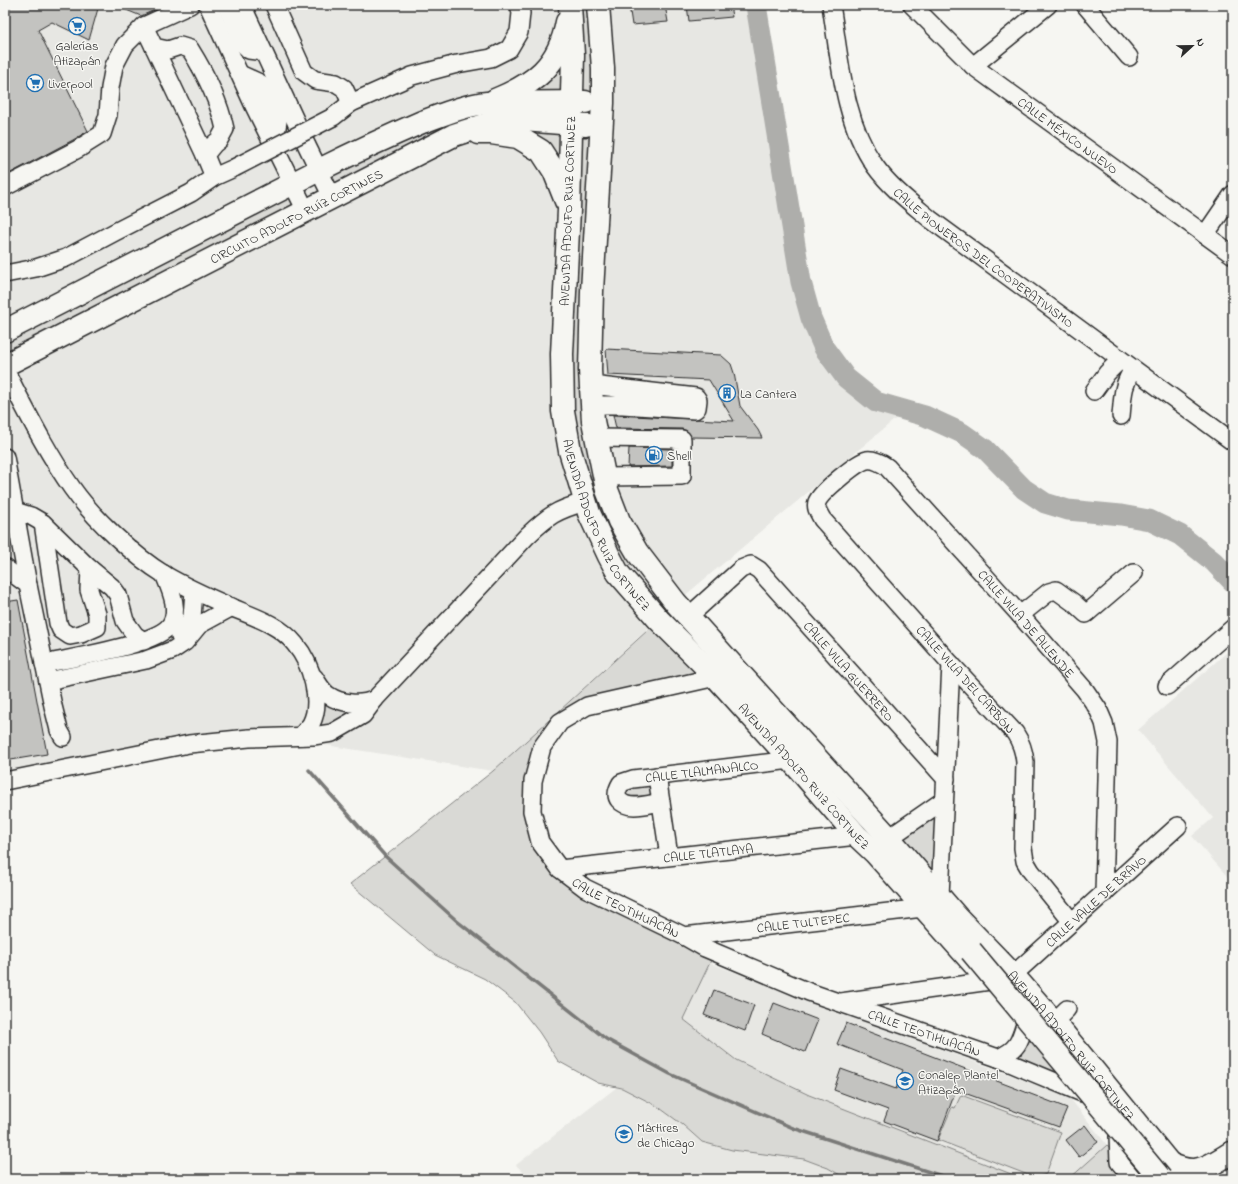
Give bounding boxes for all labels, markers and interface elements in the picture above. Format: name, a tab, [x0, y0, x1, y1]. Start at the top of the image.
supermarket icon: Galerías Atizapán	[67, 16, 87, 36]
north arrow	[1172, 26, 1212, 66]
text: N	[1192, 36, 1209, 49]
place label: Galerías Atizapán	[53, 37, 101, 71]
supermarket icon: Liverpool	[25, 73, 45, 93]
place label: Liverpool	[48, 75, 93, 94]
street label: CALLE MÉXICO NUEVO	[1013, 93, 1122, 180]
street label: AVENIDA ADOLFO RUIZ CORTINEZ	[556, 116, 581, 306]
street label: CIRCUITO ADOLFO RUÍZ CORTINES	[207, 165, 386, 269]
street label: CALLE PIONEROS DEL COOPERATIVISMO	[888, 184, 1077, 333]
building icon: La Cantera	[717, 383, 737, 403]
place label: La Cantera	[740, 385, 797, 404]
street label: AVENIDA ADOLFO RUIZ CORTINEZ	[557, 438, 655, 615]
fuel station icon: Shell	[644, 445, 664, 465]
place label: Shell	[667, 447, 692, 466]
street label: CALLE VILLA DE ALLENDE	[973, 566, 1078, 683]
street label: CALLE VILLA GUERRERO	[798, 618, 898, 726]
street label: CALLE VILLA DEL CARBÓN	[911, 622, 1019, 738]
street label: AVENIDA ADOLFO RUIZ CORTINEZ	[733, 699, 874, 854]
street label: CALLE TLALMANALCO	[644, 756, 760, 788]
street label: CALLE TLATLAYA	[662, 840, 754, 868]
street label: CALLE VALLE DE BRAVO	[1042, 851, 1151, 952]
street label: CALLE TEOTIHUACÁN	[567, 873, 682, 943]
street label: CALLE TULTEPEC	[756, 909, 851, 938]
street label: AVENIDA ADOLFO RUIZ CORTINEZ	[1002, 967, 1139, 1125]
street label: CALLE TEOTIHUACÁN	[865, 1005, 983, 1062]
place label: Conalep Plantel Atizapán	[918, 1066, 998, 1100]
school or university icon: Conalep Plantel Atizapán	[895, 1071, 915, 1091]
place label: Mártires de Chicago	[637, 1119, 695, 1154]
school or university icon: Mártires de Chicago	[614, 1124, 634, 1144]

